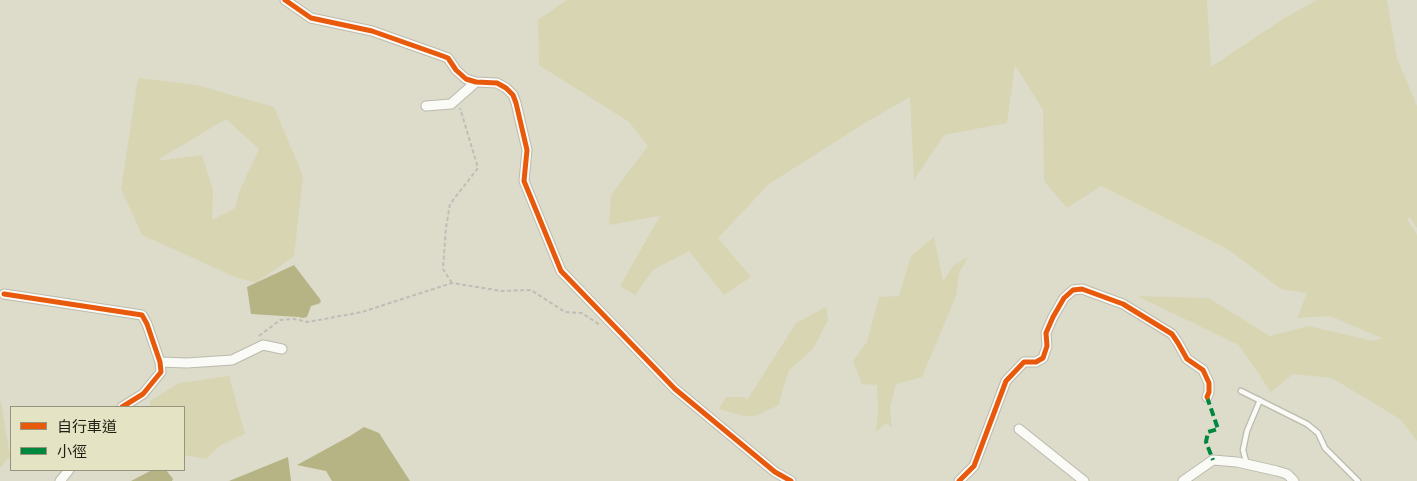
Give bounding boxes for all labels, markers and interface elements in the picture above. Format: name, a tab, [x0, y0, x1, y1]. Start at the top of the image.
legend	[10, 406, 185, 471]
text: 自行車道	[57, 417, 117, 435]
text: 小徑	[57, 442, 87, 460]

